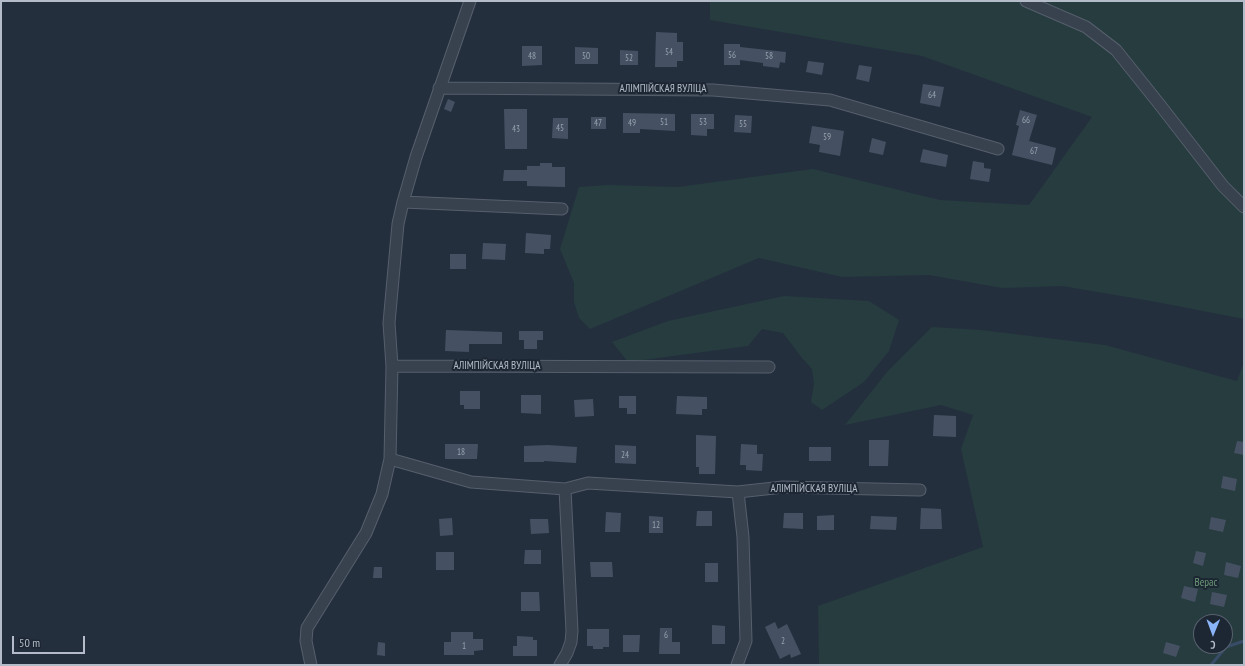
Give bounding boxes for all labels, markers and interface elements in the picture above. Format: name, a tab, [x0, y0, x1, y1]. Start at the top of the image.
house number: 54	[665, 47, 673, 57]
house number: 56	[728, 50, 736, 60]
house number: 48	[528, 51, 536, 61]
house number: 50	[582, 51, 590, 61]
house number: 58	[765, 51, 773, 61]
house number: 52	[625, 53, 633, 63]
street label: АЛІМПІЙСКАЯ ВУЛІЦА	[620, 82, 706, 96]
house number: 64	[928, 90, 936, 100]
house number: 66	[1022, 115, 1030, 125]
house number: 51	[660, 117, 668, 127]
house number: 53	[699, 117, 707, 127]
house number: 47	[594, 118, 602, 128]
house number: 49	[628, 118, 636, 128]
house number: 55	[739, 119, 747, 129]
house number: 45	[556, 123, 564, 133]
house number: 43	[512, 124, 520, 134]
house number: 59	[823, 132, 831, 142]
house number: 67	[1030, 146, 1038, 156]
street label: АЛІМПІЙСКАЯ ВУЛІЦА	[454, 359, 540, 373]
house number: 18	[457, 447, 465, 457]
house number: 24	[621, 450, 629, 460]
street label: АЛІМПІЙСКАЯ ВУЛІЦА	[771, 482, 857, 496]
house number: 12	[652, 520, 660, 530]
park label: Верас	[1195, 576, 1217, 590]
north arrow	[1193, 614, 1233, 654]
scale bar	[14, 628, 87, 654]
house number: 6	[664, 630, 668, 640]
text: 50 m	[19, 635, 40, 650]
house number: 2	[781, 636, 785, 646]
text: С	[1210, 638, 1215, 652]
house number: 1	[462, 641, 466, 651]

